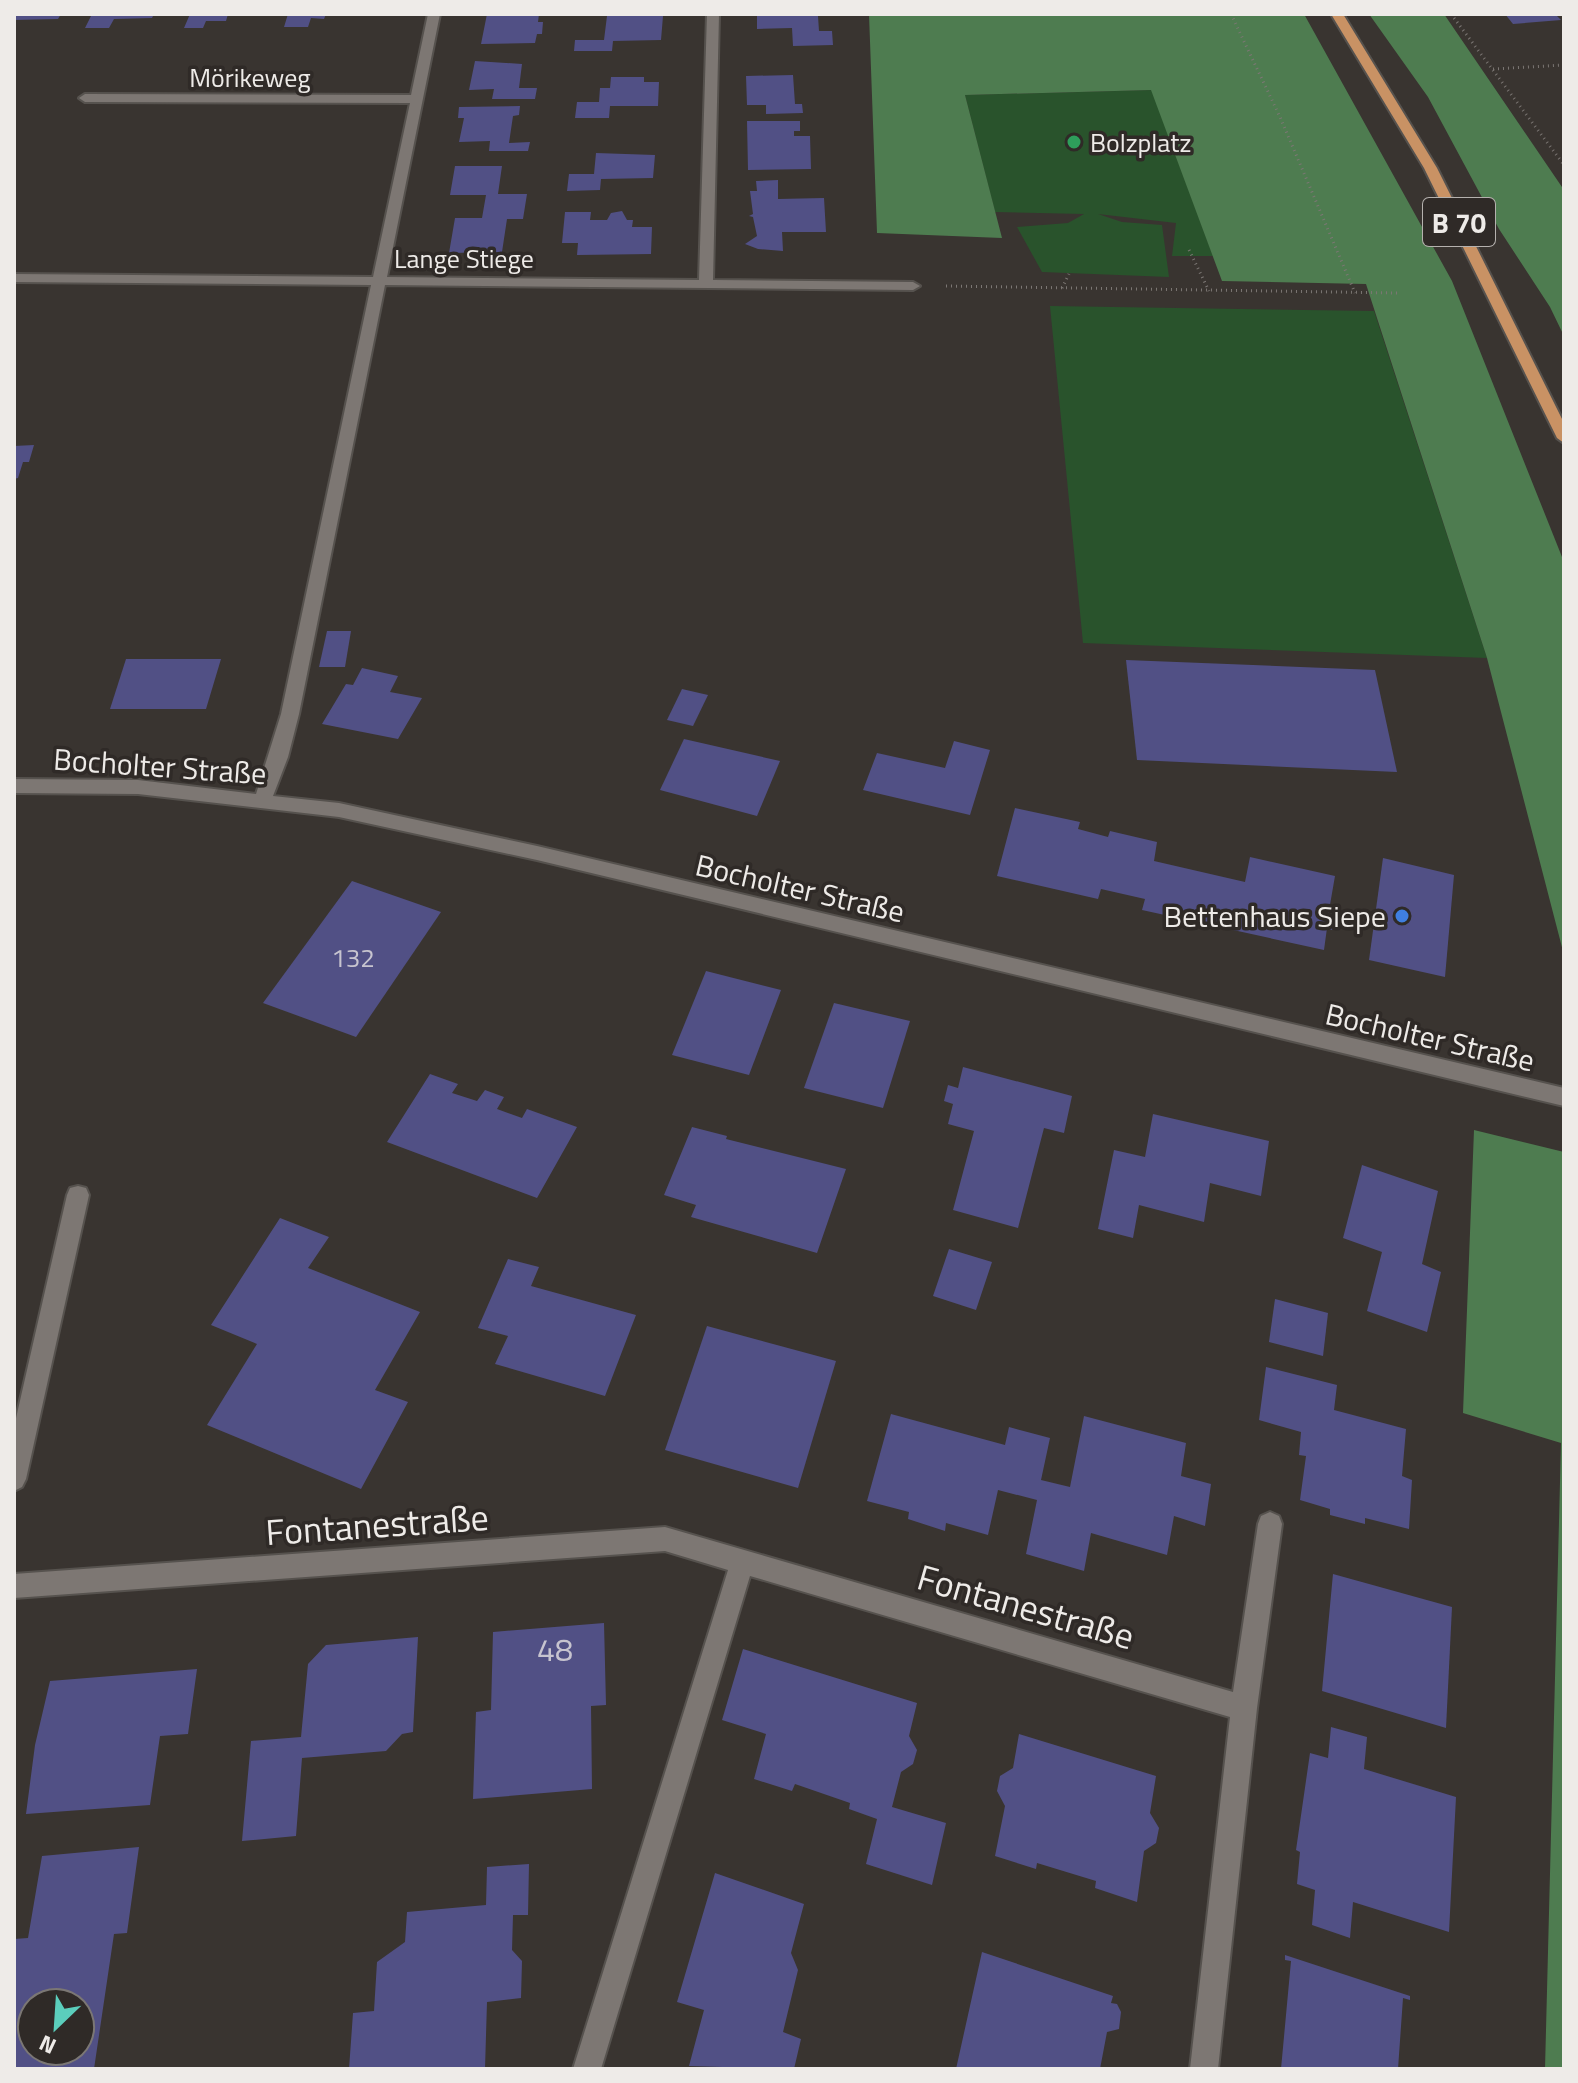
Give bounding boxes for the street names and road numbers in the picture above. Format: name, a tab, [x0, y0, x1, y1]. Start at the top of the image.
street label: Mörikeweg	[189, 58, 311, 97]
road number: B 70	[1423, 198, 1495, 246]
street label: Lange Stiege	[394, 239, 534, 278]
street label: Bocholter Straße	[52, 736, 268, 796]
street label: Bocholter Straße	[691, 842, 909, 934]
street label: Bocholter Straße	[1321, 991, 1539, 1083]
street label: Fontanestraße	[264, 1489, 490, 1559]
street label: Fontanestraße	[911, 1549, 1141, 1663]

